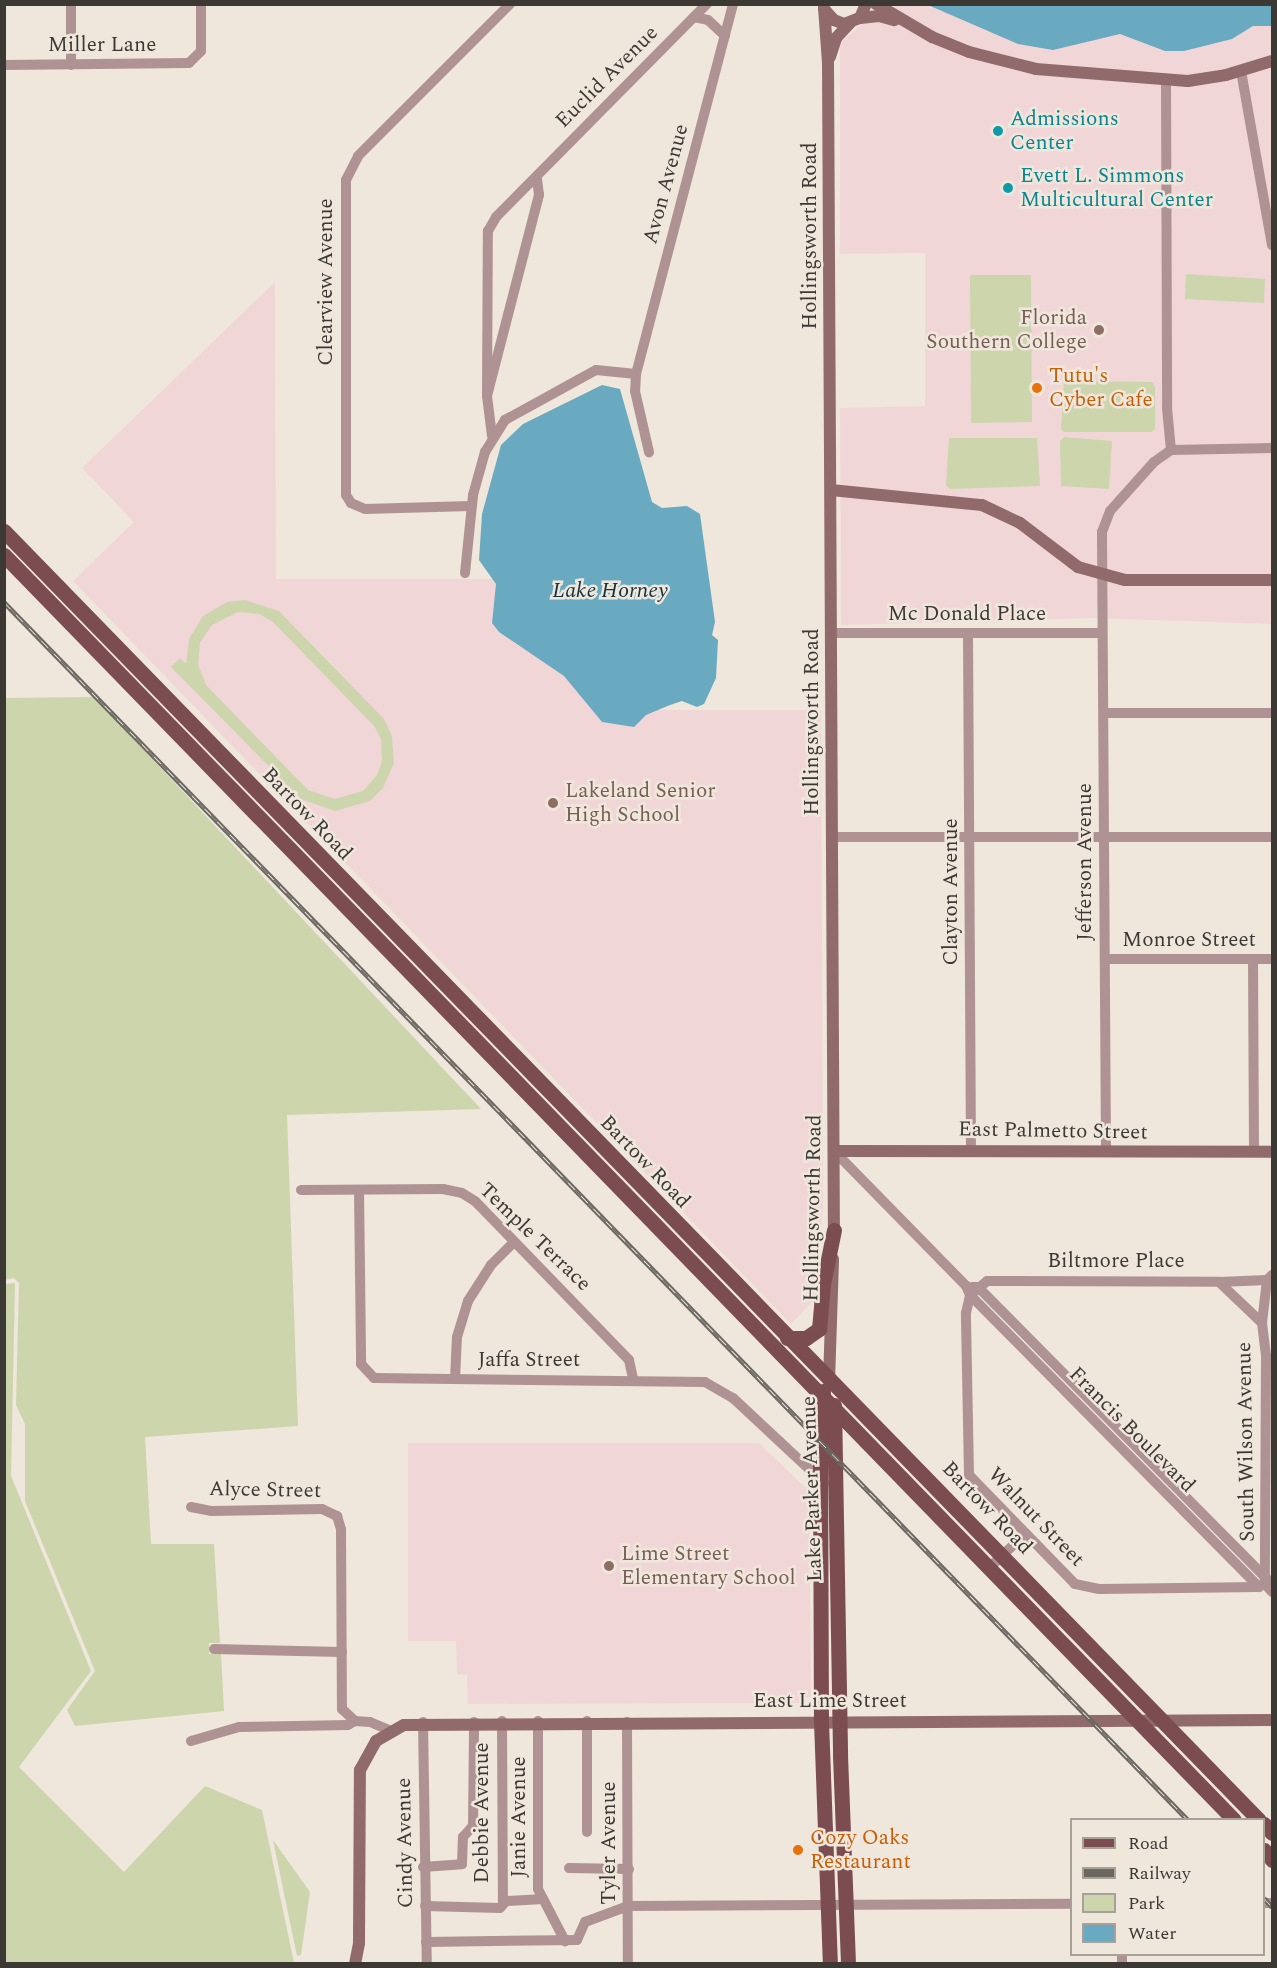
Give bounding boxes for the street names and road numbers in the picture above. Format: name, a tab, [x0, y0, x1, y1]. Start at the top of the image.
street label: Euclid Avenue	[551, 21, 663, 133]
street label: Miller Lane	[48, 32, 156, 58]
street label: Avon Avenue	[638, 121, 694, 247]
street label: Hollingsworth Road	[797, 142, 823, 330]
street label: Clearview Avenue	[313, 198, 339, 366]
street label: Mc Donald Place	[888, 601, 1046, 627]
street label: Hollingsworth Road	[799, 628, 825, 816]
street label: Bartow Road	[256, 762, 358, 866]
street label: Jefferson Avenue	[1072, 783, 1098, 941]
street label: Clayton Avenue	[938, 818, 964, 966]
street label: Monroe Street	[1122, 927, 1256, 953]
street label: Bartow Road	[594, 1110, 696, 1214]
street label: Hollingsworth Road	[799, 1114, 827, 1302]
street label: East Palmetto Street	[958, 1117, 1148, 1145]
street label: Temple Terrace	[474, 1177, 596, 1297]
street label: Biltmore Place	[1047, 1248, 1185, 1274]
street label: South Wilson Avenue	[1232, 1342, 1260, 1542]
street label: Jaffa Street	[478, 1347, 580, 1373]
street label: Francis Boulevard	[1064, 1362, 1200, 1498]
street label: Lake Parker Avenue	[796, 1396, 828, 1582]
street label: Bartow Road	[936, 1456, 1038, 1560]
street label: Walnut Street	[982, 1462, 1090, 1572]
street label: Alyce Street	[209, 1476, 321, 1504]
street label: East Lime Street	[753, 1688, 907, 1714]
street label: Debbie Avenue	[469, 1742, 495, 1884]
street label: Janie Avenue	[506, 1756, 532, 1878]
street label: Cindy Avenue	[391, 1778, 419, 1908]
street label: Tyler Avenue	[596, 1781, 622, 1905]

